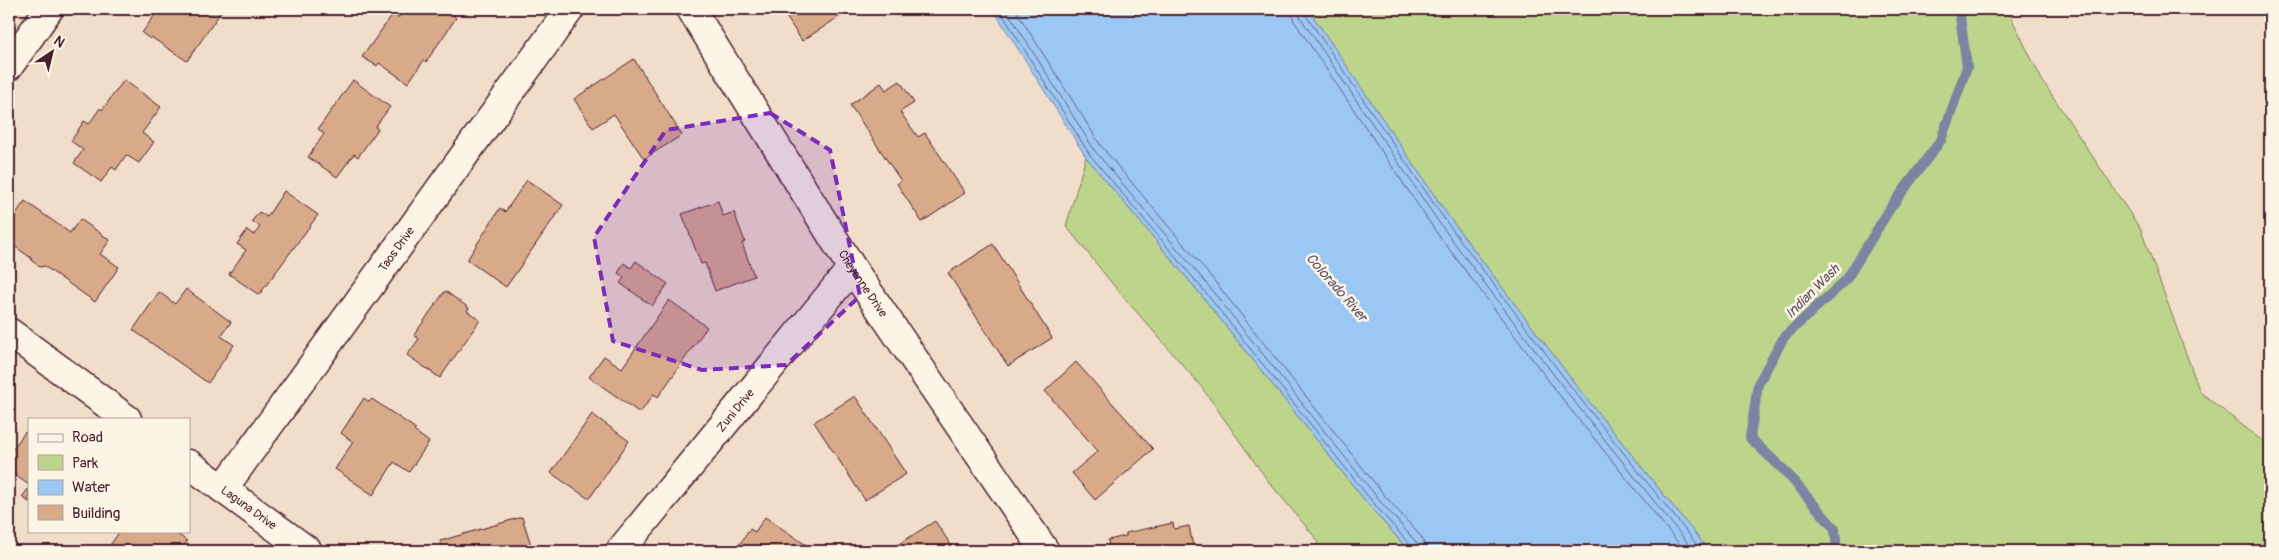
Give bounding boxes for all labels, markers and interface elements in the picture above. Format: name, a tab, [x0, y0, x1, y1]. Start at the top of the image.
north arrow	[28, 28, 78, 78]
text: N	[50, 32, 68, 51]
street label: Taos Drive	[376, 224, 418, 275]
street label: Cheyenne Drive	[835, 248, 890, 320]
water label: Colorado River	[1302, 250, 1372, 326]
water label: Indian Wash	[1782, 260, 1844, 322]
street label: Zuni Drive	[714, 386, 758, 435]
legend	[28, 418, 190, 532]
text: Road	[72, 428, 103, 447]
text: Park	[72, 454, 99, 473]
text: Water	[72, 478, 111, 497]
street label: Laguna Drive	[218, 483, 279, 533]
text: Building	[72, 504, 120, 523]

